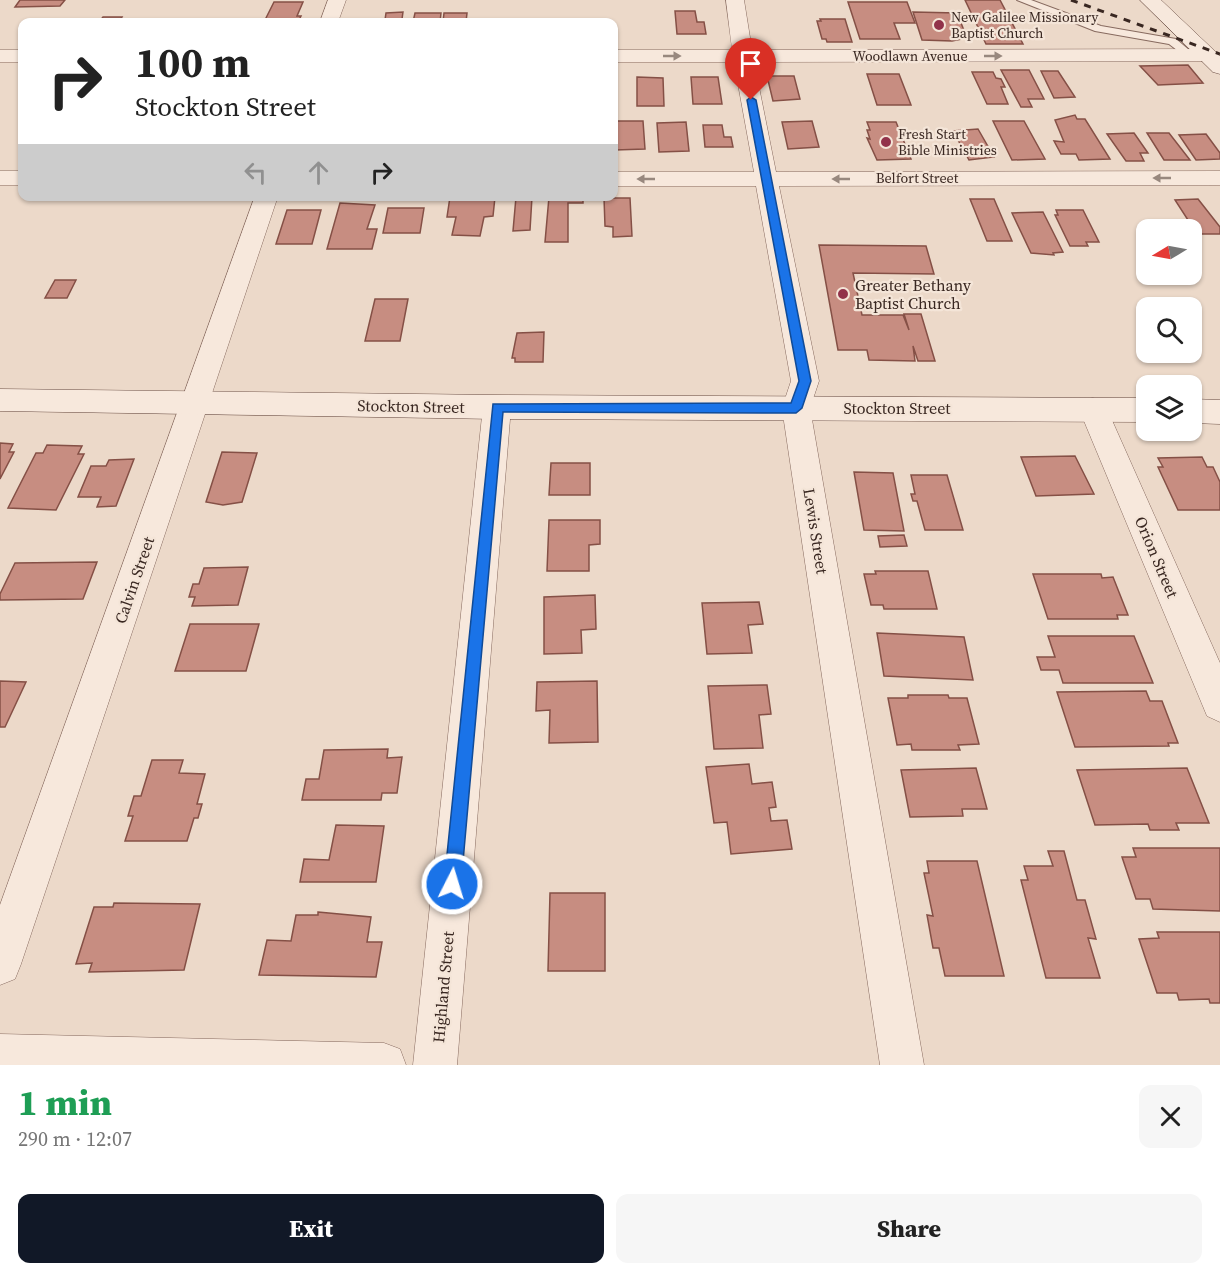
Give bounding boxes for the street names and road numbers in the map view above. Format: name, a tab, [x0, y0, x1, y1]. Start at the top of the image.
street label: Woodlawn Avenue	[852, 46, 968, 66]
street label: Belfort Street	[876, 168, 959, 188]
street label: Stockton Street	[357, 394, 466, 418]
street label: Stockton Street	[843, 397, 951, 419]
street label: Lewis Street	[798, 487, 834, 576]
street label: Orion Street	[1130, 513, 1184, 602]
street label: Calvin Street	[109, 533, 159, 626]
street label: Highland Street	[427, 930, 459, 1044]

